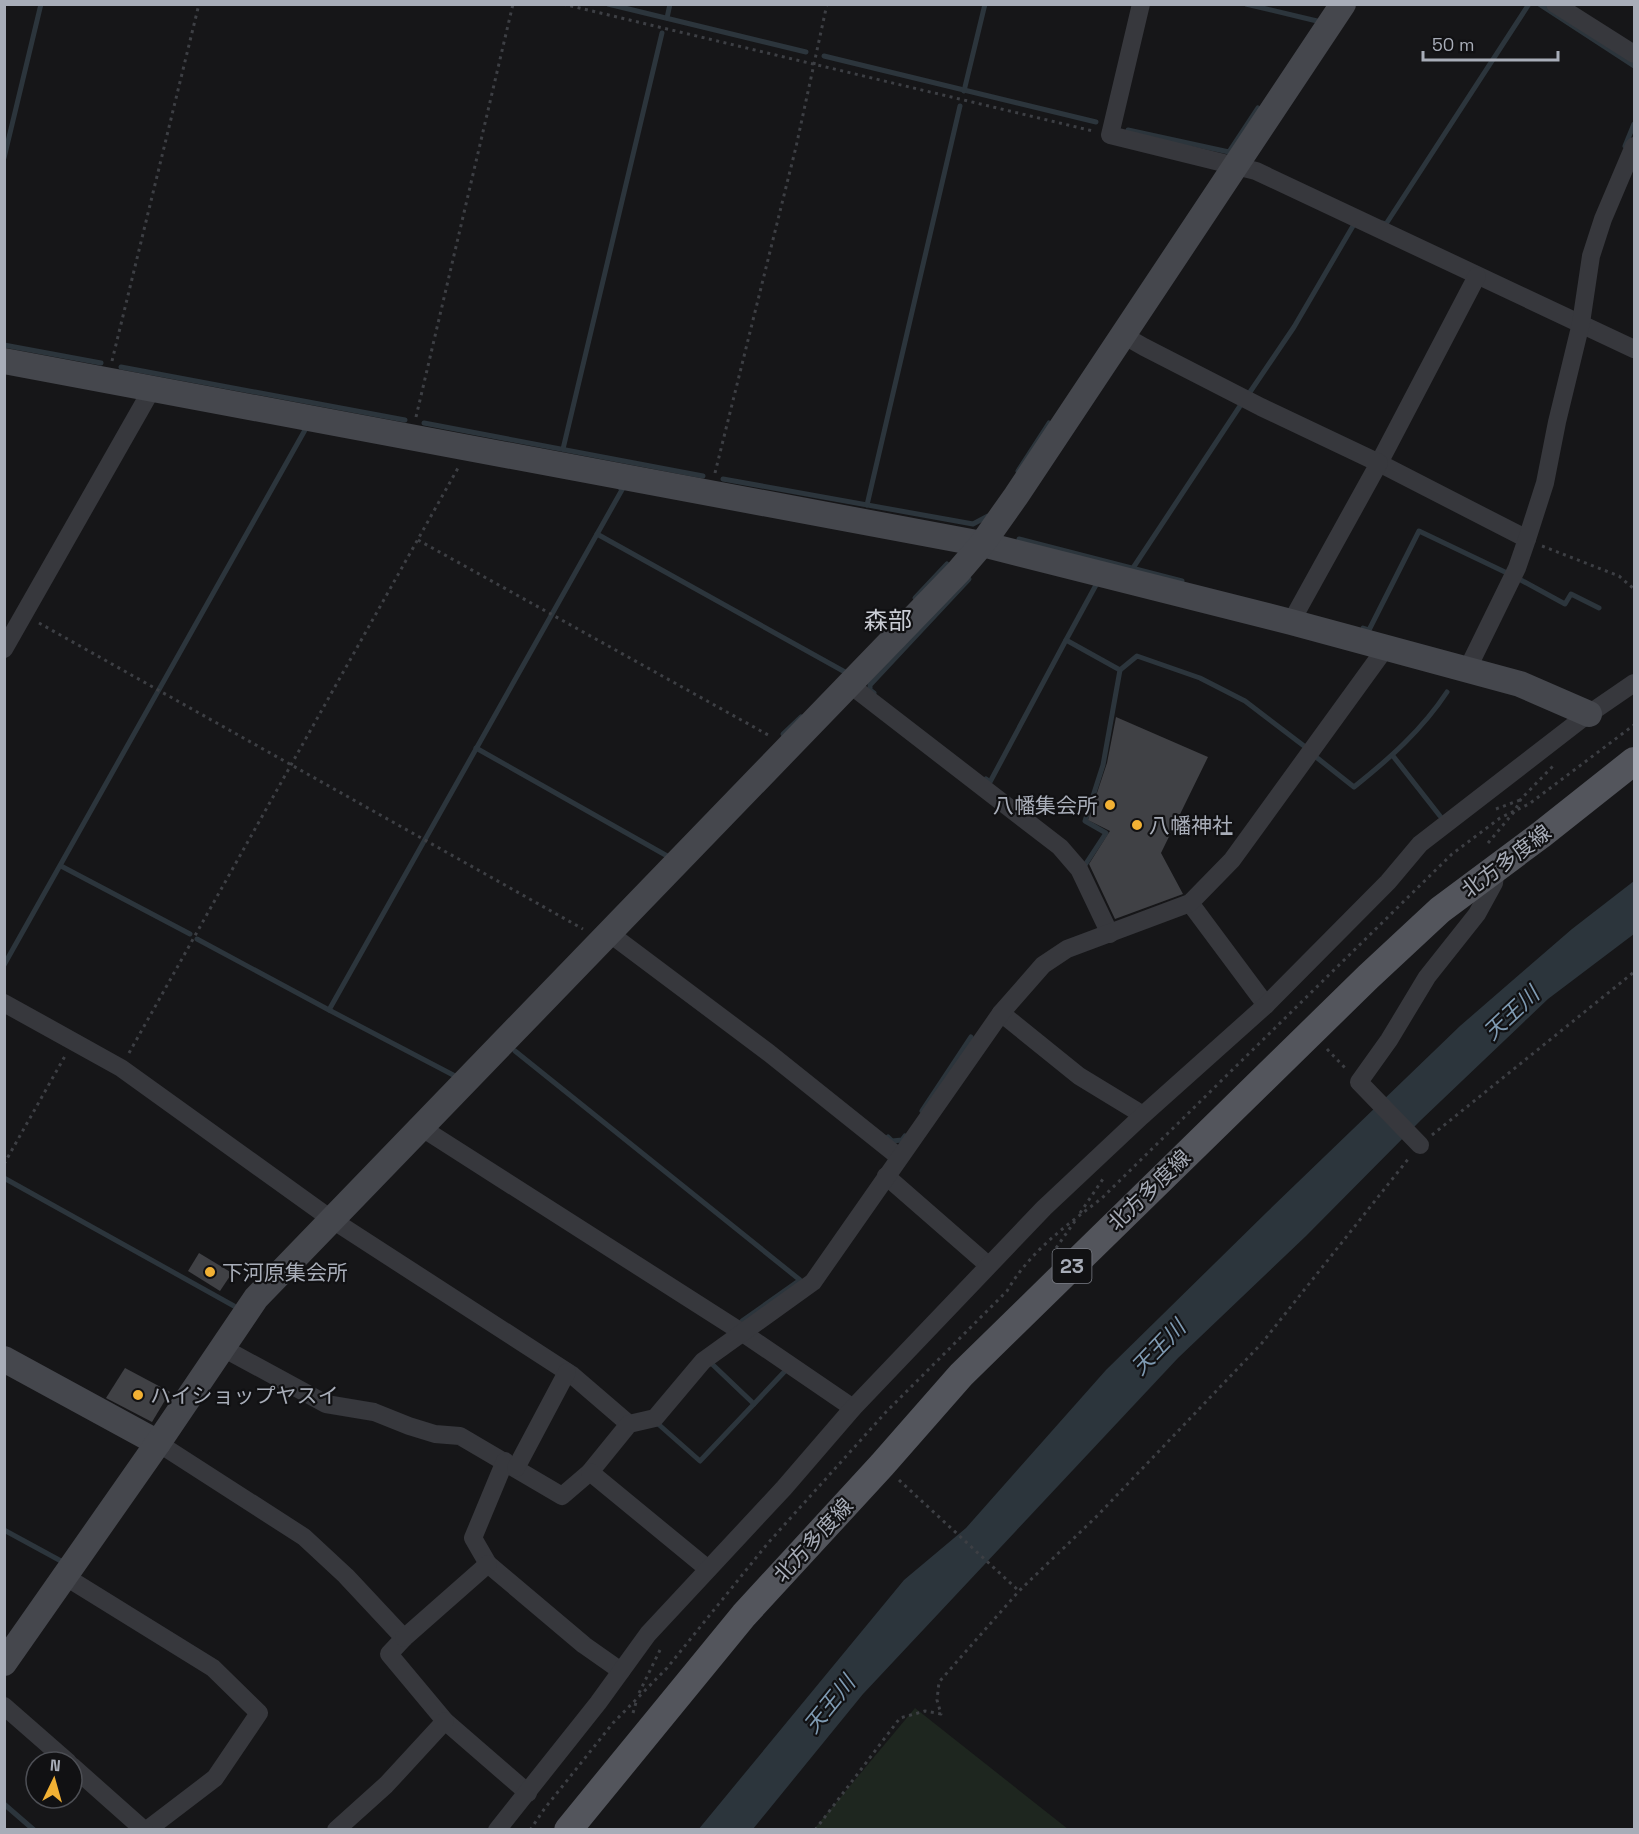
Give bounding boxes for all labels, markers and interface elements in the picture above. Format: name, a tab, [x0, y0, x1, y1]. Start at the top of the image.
scale bar	[1423, 24, 1558, 62]
text: 50 m	[1432, 33, 1474, 56]
district label: 森部	[864, 605, 912, 636]
place label: 八幡集会所	[993, 792, 1098, 819]
marker: 八幡集会所	[1103, 798, 1117, 812]
place label: 八幡神社	[1149, 812, 1233, 839]
marker: 八幡神社	[1130, 818, 1144, 832]
street label: 北方多度線	[1456, 819, 1556, 903]
water label: 天王川	[1477, 979, 1546, 1046]
street label: 北方多度線	[1102, 1144, 1196, 1236]
road number: 23	[1052, 1249, 1092, 1283]
place label: 下河原集会所	[222, 1259, 348, 1286]
marker: 下河原集会所	[203, 1265, 217, 1279]
water label: 天王川	[1125, 1312, 1192, 1380]
place label: ハイショップヤスイ	[150, 1382, 339, 1409]
marker: ハイショップヤスイ	[131, 1388, 145, 1402]
street label: 北方多度線	[767, 1492, 859, 1588]
water label: 天王川	[797, 1668, 862, 1738]
north arrow	[24, 1750, 84, 1810]
text: N	[49, 1755, 62, 1776]

